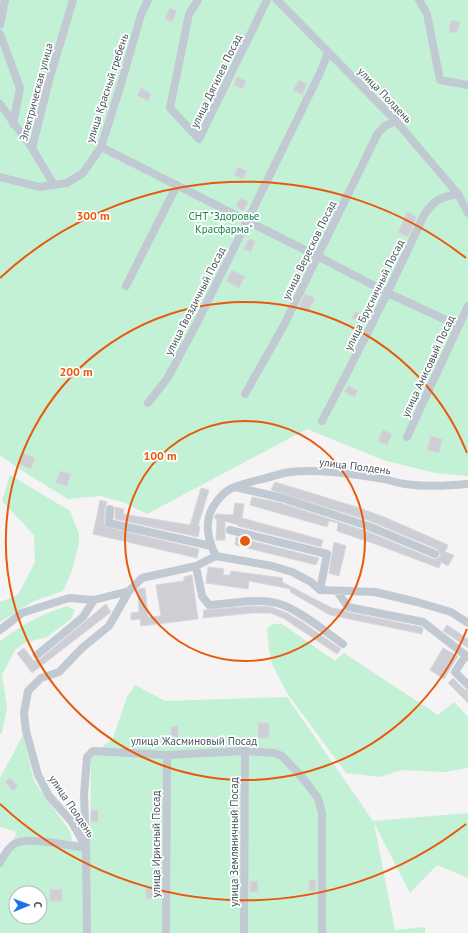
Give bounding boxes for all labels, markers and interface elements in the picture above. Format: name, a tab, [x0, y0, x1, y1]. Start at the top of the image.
street label: улица Красный гребень	[83, 31, 131, 145]
street label: улица Дягилев Посад	[187, 32, 245, 130]
street label: Электрическая улица	[16, 41, 56, 143]
street label: улица Полдень	[355, 64, 415, 126]
street label: улица Вересков Посад	[279, 198, 339, 302]
text: 300 m	[76, 208, 110, 223]
park label: СНТ "Здоровье Красфарма"	[189, 209, 260, 236]
street label: улица Брусничный Посад	[341, 237, 407, 353]
street label: улица Гвоздичный Посад	[162, 244, 228, 358]
street label: улица Анисовый Посад	[398, 313, 458, 419]
text: 200 m	[59, 364, 93, 379]
text: 100 m	[143, 448, 177, 463]
street label: улица Полдень	[318, 455, 392, 477]
centre of rings	[238, 534, 252, 548]
street label: улица Жасминовый Посад	[131, 734, 257, 748]
street label: улица Полдень	[46, 772, 98, 840]
street label: улица Земляничный Посад	[227, 777, 241, 907]
street label: улица Ирисный Посад	[149, 790, 163, 898]
north arrow	[8, 885, 48, 925]
text: С	[31, 902, 45, 908]

